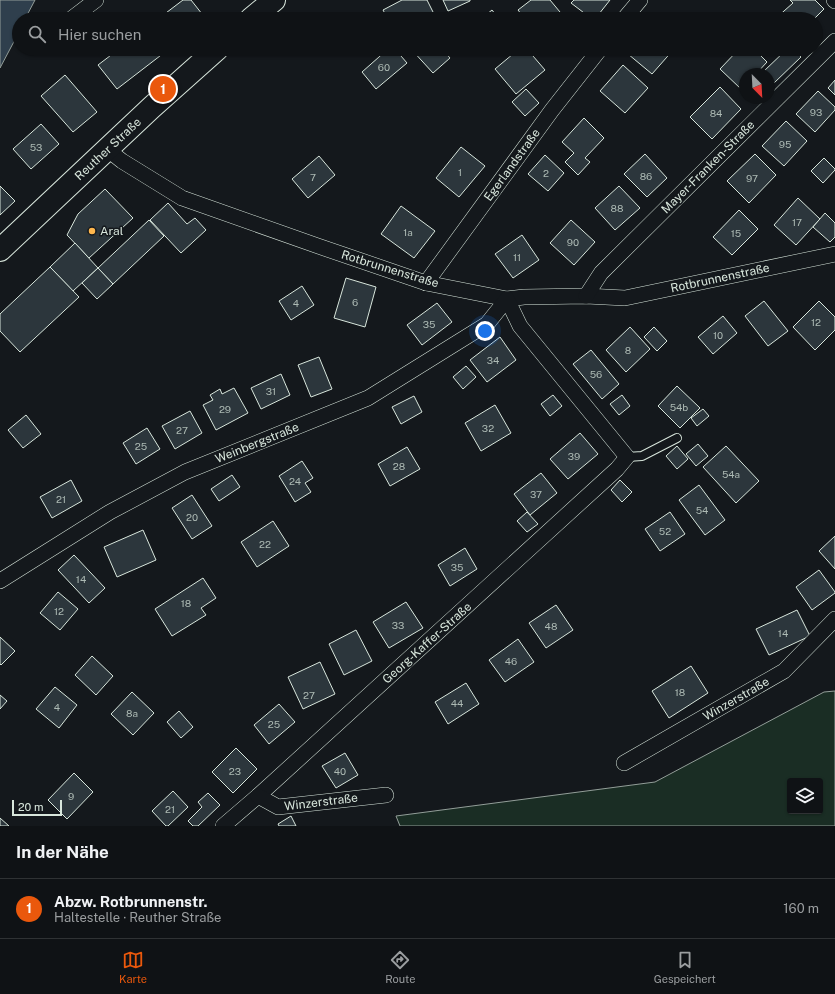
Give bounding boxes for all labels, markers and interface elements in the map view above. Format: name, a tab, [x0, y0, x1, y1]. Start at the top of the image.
search box	[12, 12, 823, 56]
icon: search	[26, 23, 48, 45]
text: Hier suchen	[58, 26, 141, 43]
house number: 60	[378, 61, 390, 73]
north arrow	[739, 68, 775, 104]
pin: 1	[150, 74, 176, 104]
house number: 93	[810, 106, 822, 118]
house number: 84	[710, 107, 722, 119]
street label: Reuther Straße	[72, 115, 144, 183]
street label: Mayer-Franken-Straße	[659, 117, 758, 216]
street label: Egerlandstraße	[481, 126, 543, 204]
house number: 95	[779, 138, 791, 150]
house number: 53	[30, 141, 42, 153]
house number: 1	[458, 166, 462, 178]
house number: 2	[543, 167, 549, 179]
house number: 86	[640, 170, 652, 182]
house number: 7	[310, 171, 316, 183]
house number: 97	[746, 172, 758, 184]
house number: 88	[611, 202, 623, 214]
house number: 17	[792, 216, 802, 228]
place label: Aral	[100, 224, 124, 238]
marker: Aral	[87, 226, 97, 236]
house number: 1a	[403, 226, 413, 238]
house number: 15	[731, 227, 741, 239]
house number: 90	[567, 236, 579, 248]
street label: Rotbrunnenstraße	[340, 248, 441, 291]
house number: 11	[513, 251, 521, 263]
street label: Rotbrunnenstraße	[669, 261, 771, 295]
house number: 6	[352, 296, 358, 308]
house number: 4	[293, 297, 299, 309]
house number: 12	[811, 316, 821, 328]
house number: 35	[423, 318, 435, 330]
your location	[475, 321, 495, 341]
house number: 10	[713, 329, 723, 341]
house number: 8	[625, 344, 631, 356]
house number: 34	[487, 354, 499, 366]
house number: 56	[590, 368, 602, 380]
house number: 31	[266, 385, 276, 397]
house number: 54b	[670, 401, 688, 413]
house number: 29	[219, 403, 231, 415]
street label: Weinbergstraße	[213, 420, 301, 466]
house number: 32	[482, 422, 494, 434]
house number: 27	[176, 424, 188, 436]
house number: 25	[135, 440, 147, 452]
house number: 39	[568, 450, 580, 462]
house number: 28	[393, 460, 405, 472]
house number: 54a	[722, 468, 740, 480]
house number: 24	[289, 475, 301, 487]
house number: 37	[530, 488, 542, 500]
house number: 21	[56, 493, 66, 505]
house number: 54	[696, 504, 708, 516]
house number: 20	[186, 511, 198, 523]
house number: 52	[659, 525, 671, 537]
house number: 22	[259, 538, 271, 550]
house number: 35	[451, 561, 463, 573]
house number: 14	[76, 573, 86, 585]
house number: 18	[181, 597, 191, 609]
street label: Georg-Kaffer-Straße	[380, 599, 474, 687]
house number: 12	[54, 605, 64, 617]
house number: 33	[392, 619, 404, 631]
house number: 48	[545, 620, 557, 632]
house number: 14	[778, 627, 788, 639]
house number: 46	[505, 655, 517, 667]
street label: Winzerstraße	[700, 674, 772, 724]
house number: 18	[675, 686, 685, 698]
house number: 27	[303, 689, 315, 701]
house number: 44	[451, 697, 463, 709]
house number: 4	[54, 701, 60, 713]
house number: 8a	[126, 707, 138, 719]
house number: 25	[268, 718, 280, 730]
house number: 23	[229, 765, 241, 777]
house number: 40	[334, 765, 346, 777]
map controls	[787, 778, 823, 814]
button: layers	[787, 778, 823, 814]
house number: 9	[68, 790, 74, 802]
street label: Winzerstraße	[283, 791, 359, 813]
scale bar	[12, 798, 62, 817]
text: 20 m	[18, 801, 43, 813]
house number: 21	[165, 803, 175, 815]
text: In der Nähe	[16, 842, 109, 862]
text: Abzw. Rotbrunnenstr.	[54, 893, 208, 910]
text: 1	[26, 901, 32, 916]
text: 160 m	[783, 901, 819, 916]
text: Haltestelle · Reuther Straße	[54, 910, 221, 925]
tab: Karte	[119, 949, 147, 985]
tab: Route	[385, 949, 415, 985]
tab: Gespeichert	[654, 949, 716, 985]

